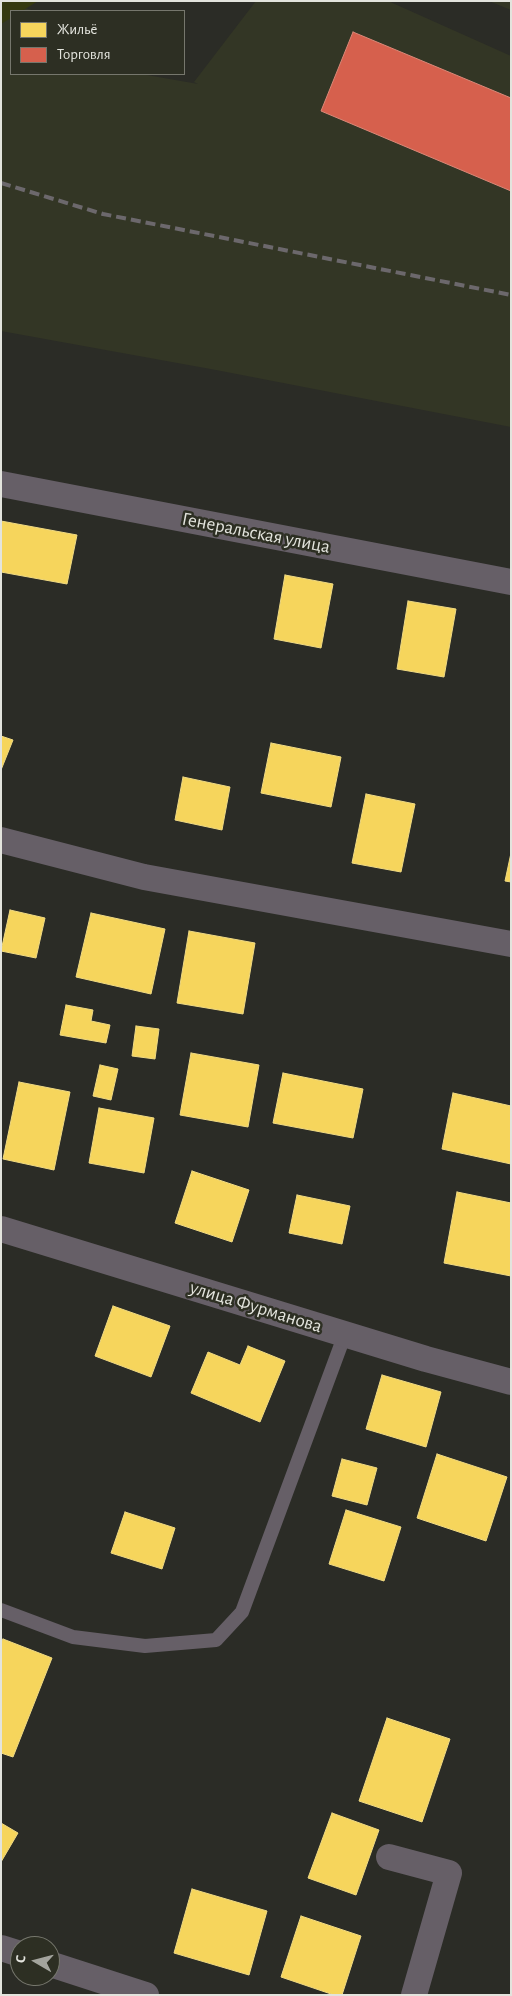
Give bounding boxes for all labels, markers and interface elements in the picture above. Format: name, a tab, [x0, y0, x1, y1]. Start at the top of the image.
legend	[10, 10, 185, 75]
text: Жильё	[57, 22, 97, 37]
text: Торговля	[57, 47, 111, 62]
street label: Генеральская улица	[180, 507, 332, 559]
street label: улица Фурманова	[187, 1276, 325, 1338]
north arrow	[10, 1936, 60, 1986]
text: С	[14, 1954, 29, 1964]

